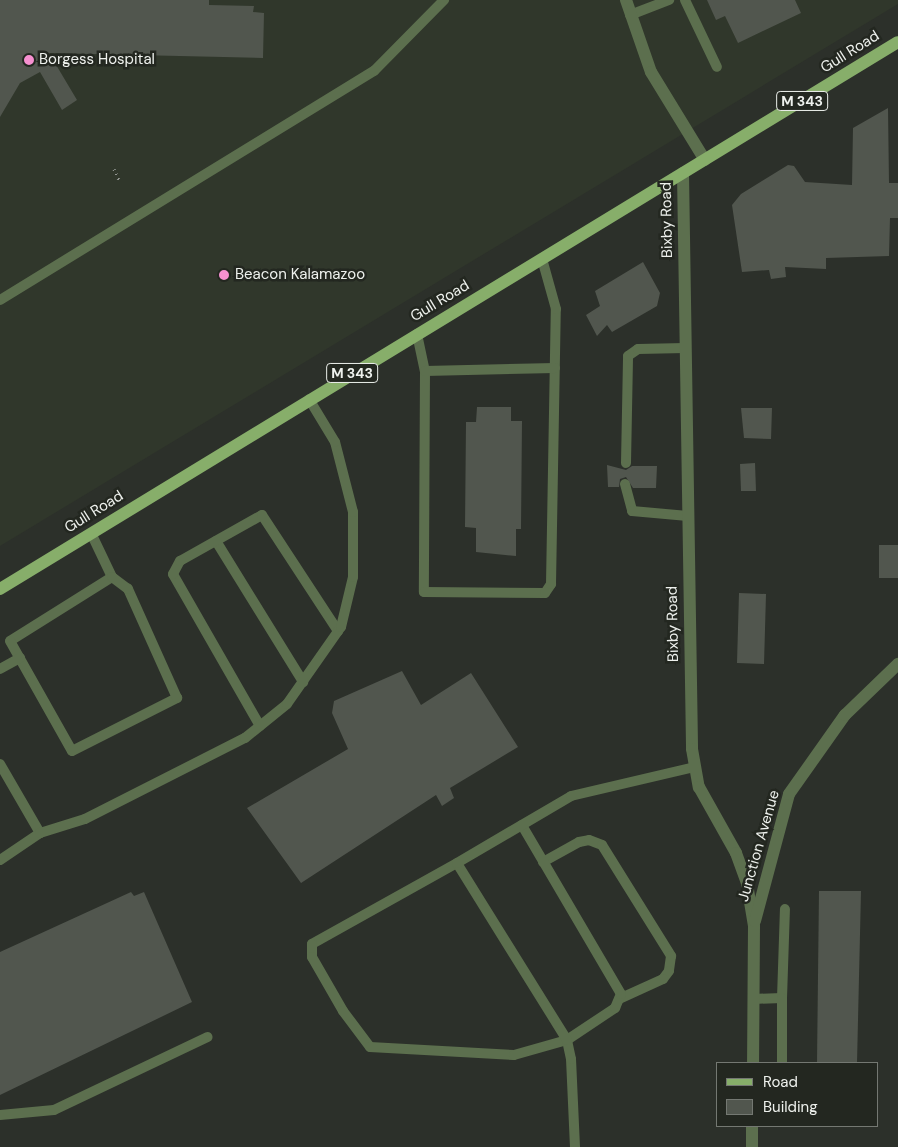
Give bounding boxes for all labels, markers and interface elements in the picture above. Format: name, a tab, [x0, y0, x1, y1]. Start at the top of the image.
street label: Gull Road	[817, 27, 883, 77]
place label: Borgess Hospital	[39, 51, 155, 69]
marker: Borgess Hospital	[23, 54, 35, 66]
road number: M 343	[776, 90, 828, 112]
street label: Bixby Road	[657, 182, 677, 258]
place label: Beacon Kalamazoo	[235, 266, 365, 284]
marker: Beacon Kalamazoo	[217, 268, 231, 282]
street label: Gull Road	[407, 276, 473, 326]
road number: M 343	[326, 362, 378, 384]
street label: Gull Road	[61, 487, 127, 537]
street label: Bixby Road	[663, 586, 683, 662]
street label: Junction Avenue	[734, 788, 784, 904]
legend	[716, 1062, 878, 1127]
text: Road	[763, 1072, 798, 1092]
text: Building	[763, 1097, 818, 1117]

